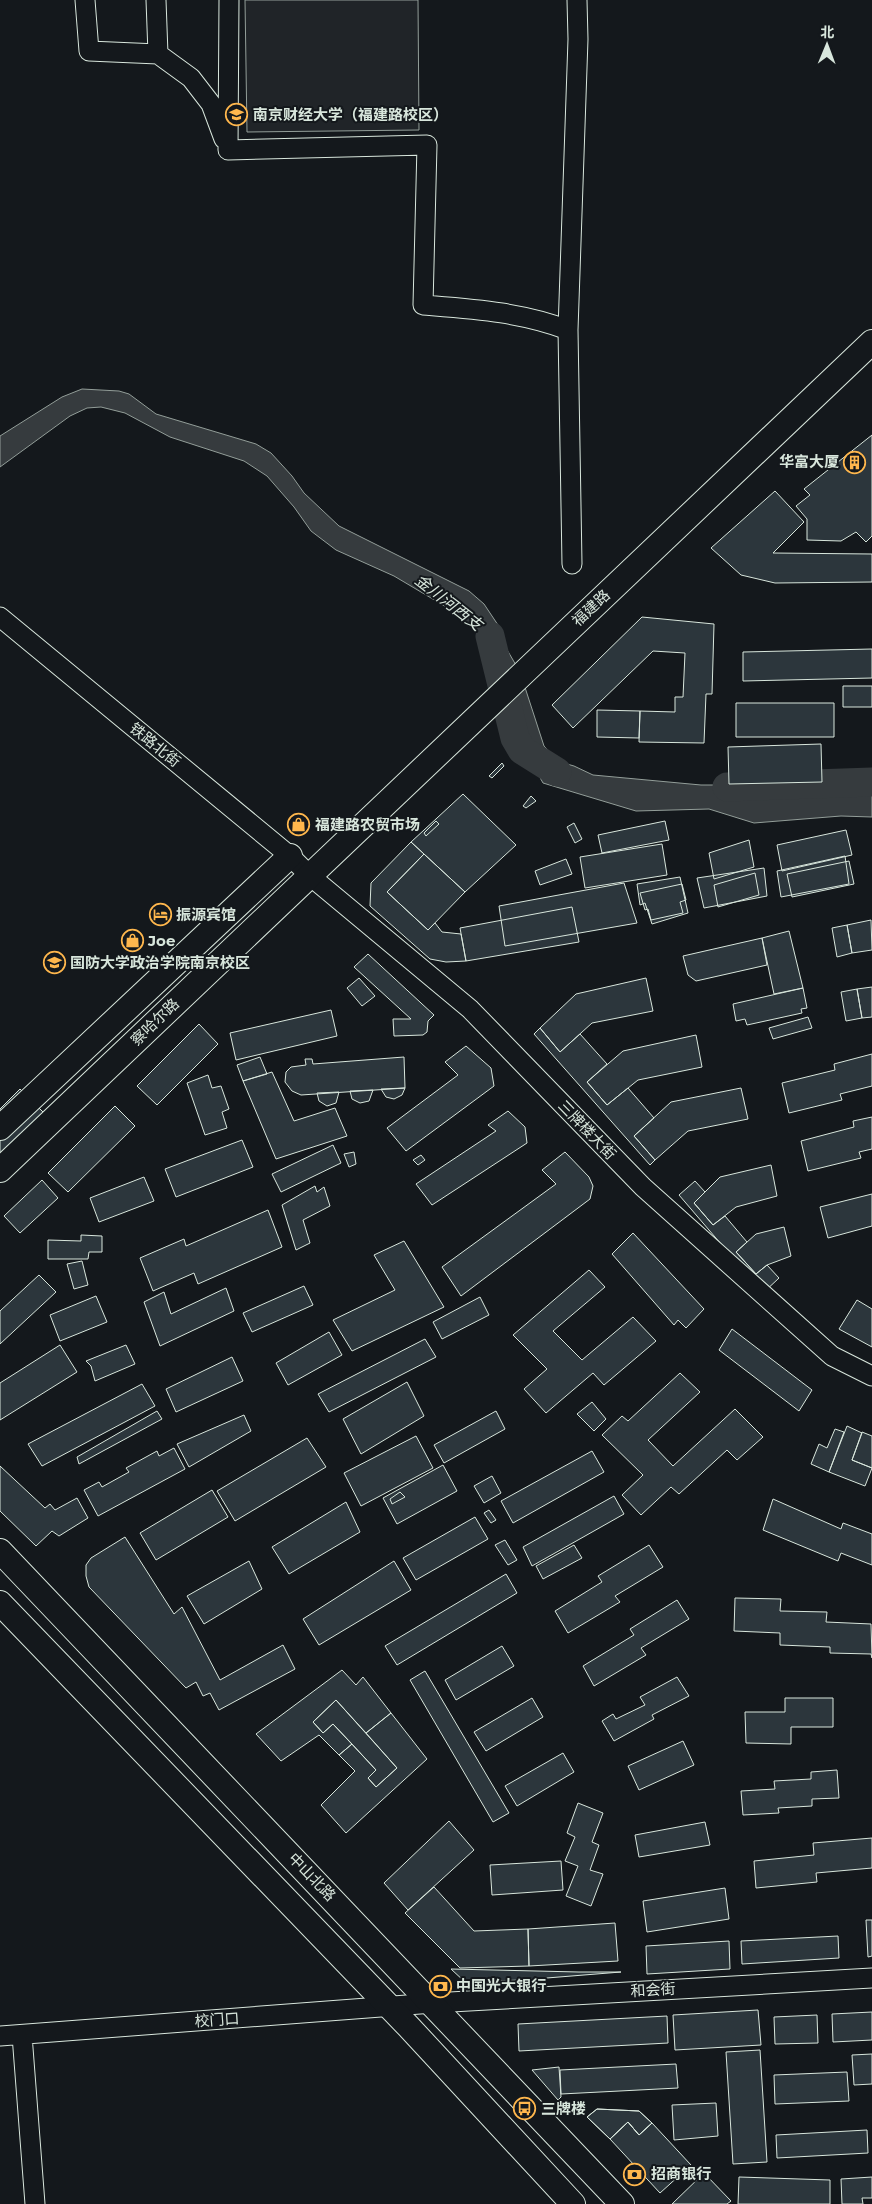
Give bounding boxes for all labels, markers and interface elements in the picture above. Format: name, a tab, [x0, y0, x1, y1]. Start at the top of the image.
north arrow	[802, 20, 852, 70]
text: 北	[820, 23, 834, 41]
school or university icon: 南京财经大学（福建路校区）	[225, 103, 249, 127]
place label: 南京财经大学（福建路校区）	[253, 105, 448, 124]
building icon: 华富大厦	[843, 450, 867, 474]
place label: 华富大厦	[779, 452, 839, 471]
water label: 金川河西支	[411, 570, 488, 636]
street label: 福建路	[568, 585, 614, 630]
street label: 铁路北街	[126, 718, 185, 771]
shop icon: 福建路农贸市场	[287, 813, 311, 837]
place label: 福建路农贸市场	[315, 815, 420, 834]
hotel icon: 振源宾馆	[148, 903, 172, 927]
place label: 振源宾馆	[176, 905, 236, 924]
shop icon: Joe	[120, 929, 144, 953]
place label: Joe	[147, 931, 175, 950]
school or university icon: 国防大学政治学院南京校区	[42, 951, 66, 975]
place label: 国防大学政治学院南京校区	[70, 953, 250, 972]
street label: 察哈尔路	[126, 994, 183, 1049]
street label: 三牌楼大街	[554, 1096, 620, 1163]
street label: 中山北路	[285, 1848, 340, 1905]
bank icon: 中国光大银行	[428, 1974, 452, 1998]
place label: 中国光大银行	[456, 1976, 546, 1995]
street label: 和会街	[630, 1979, 676, 2000]
street label: 校门口	[194, 2008, 240, 2031]
bus stop icon: 三牌楼	[513, 2097, 537, 2121]
place label: 三牌楼	[541, 2099, 586, 2118]
bank icon: 招商银行	[623, 2162, 647, 2186]
place label: 招商银行	[651, 2164, 711, 2183]

